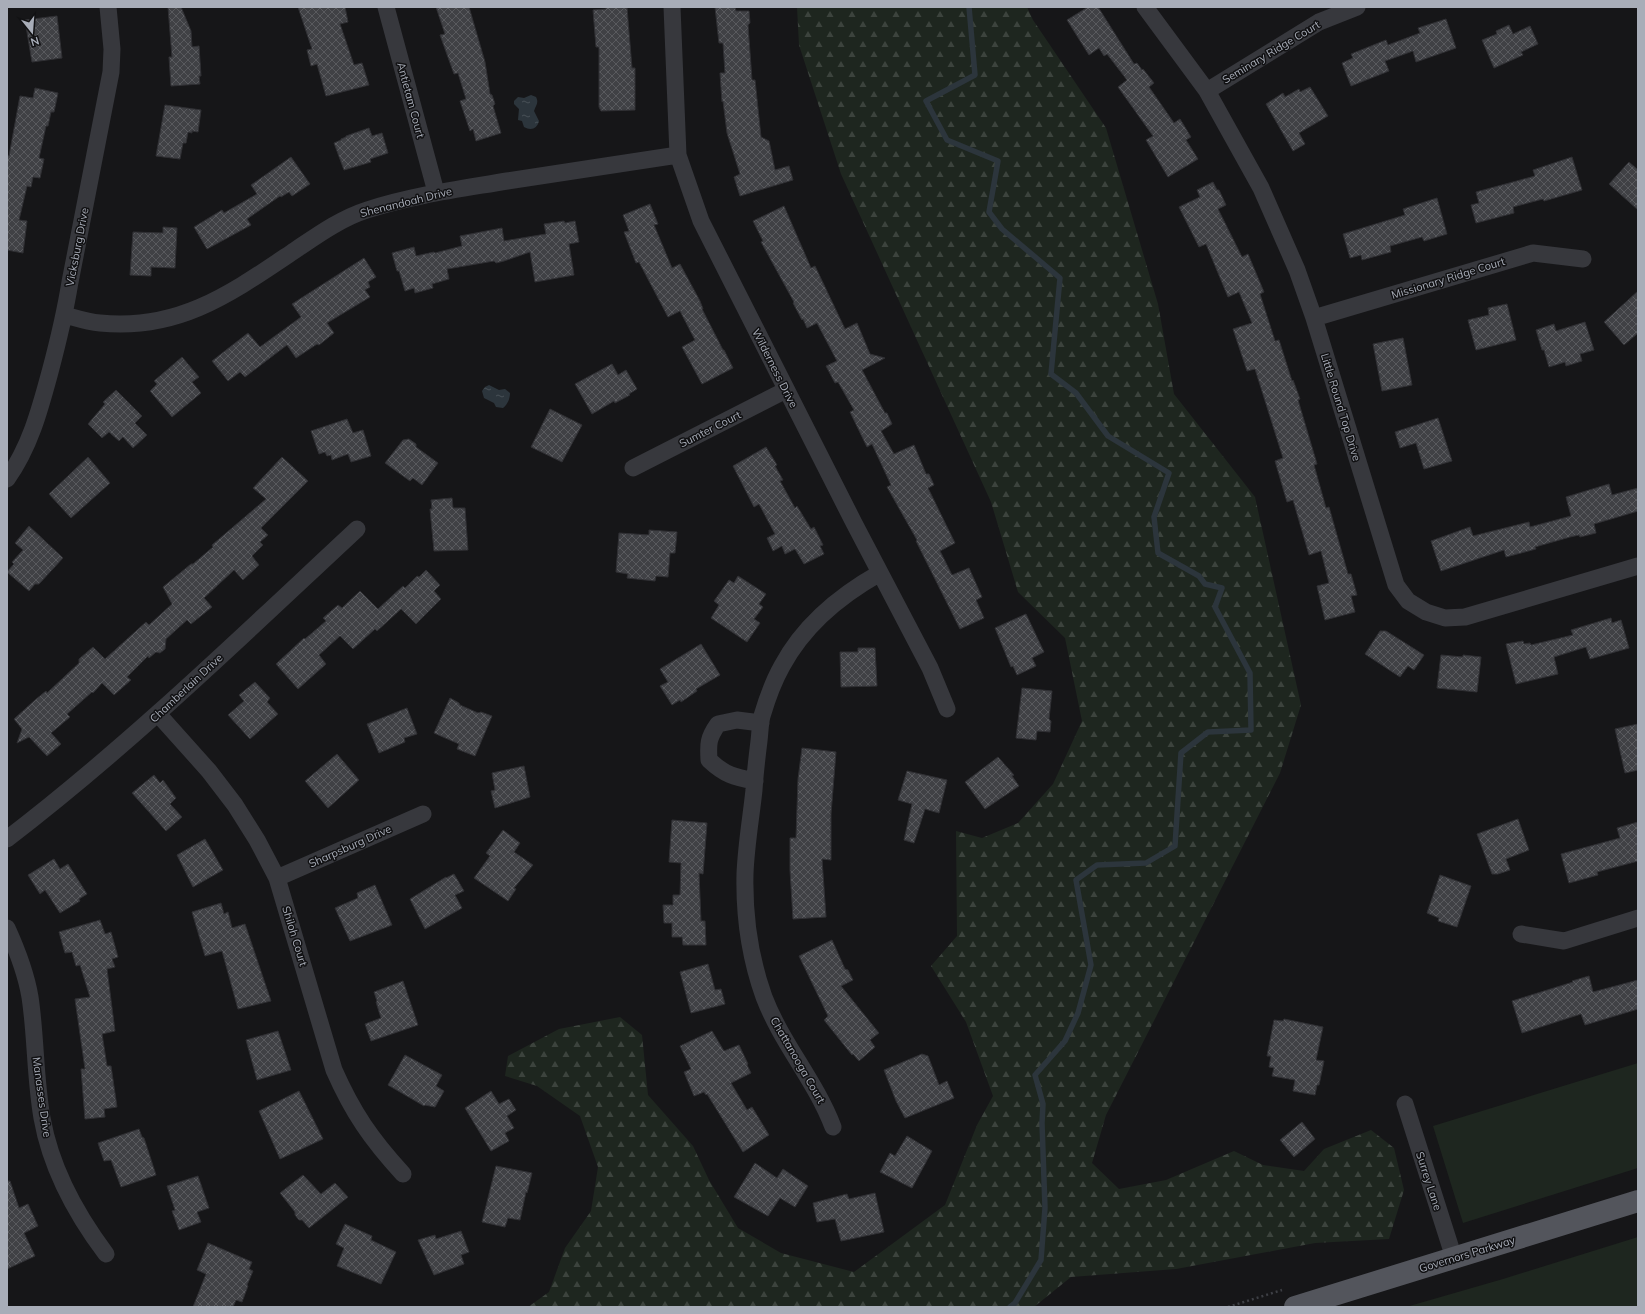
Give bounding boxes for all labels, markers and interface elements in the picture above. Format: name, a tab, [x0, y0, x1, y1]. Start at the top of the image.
north arrow	[12, 12, 52, 52]
street label: Seminary Ridge Court	[1220, 17, 1322, 87]
text: N	[29, 34, 41, 49]
street label: Antietam Court	[394, 61, 428, 140]
street label: Shenandoah Drive	[359, 184, 453, 220]
street label: Vicksburg Drive	[63, 207, 91, 287]
street label: Missionary Ridge Court	[1389, 254, 1507, 302]
street label: Wilderness Drive	[749, 326, 801, 410]
street label: Little Round Top Drive	[1318, 351, 1364, 463]
street label: Sumter Court	[677, 407, 743, 451]
street label: Chamberlain Drive	[147, 651, 225, 725]
street label: Sharpsburg Drive	[307, 822, 393, 870]
street label: Shiloh Court	[279, 904, 311, 968]
street label: Chattanooga Court	[768, 1014, 829, 1106]
street label: Manasses Drive	[29, 1056, 55, 1138]
street label: Surrey Lane	[1413, 1150, 1445, 1212]
street label: Governors Parkway	[1417, 1233, 1517, 1275]

